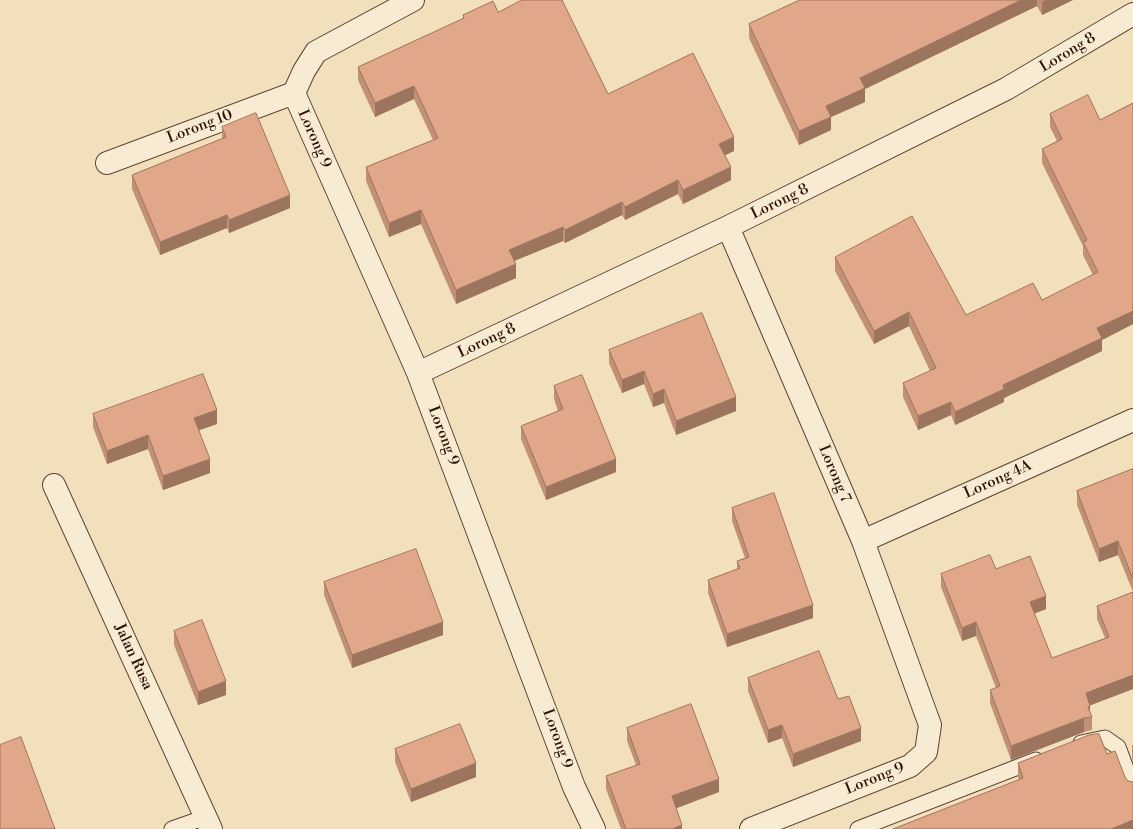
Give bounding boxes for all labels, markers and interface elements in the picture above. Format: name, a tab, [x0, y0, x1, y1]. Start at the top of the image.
street label: Lorong 8	[1037, 29, 1099, 77]
street label: Lorong 10	[165, 106, 235, 148]
street label: Lorong 9	[293, 107, 335, 171]
street label: Lorong 8	[748, 180, 812, 224]
street label: Lorong 8	[455, 320, 519, 362]
street label: Lorong 9	[423, 404, 463, 468]
street label: Lorong 7	[814, 443, 854, 505]
street label: Lorong 4A	[961, 457, 1035, 503]
street label: Jalan Rusa	[110, 621, 156, 693]
street label: Lorong 9	[538, 707, 576, 771]
street label: Lorong 9	[843, 759, 907, 799]

